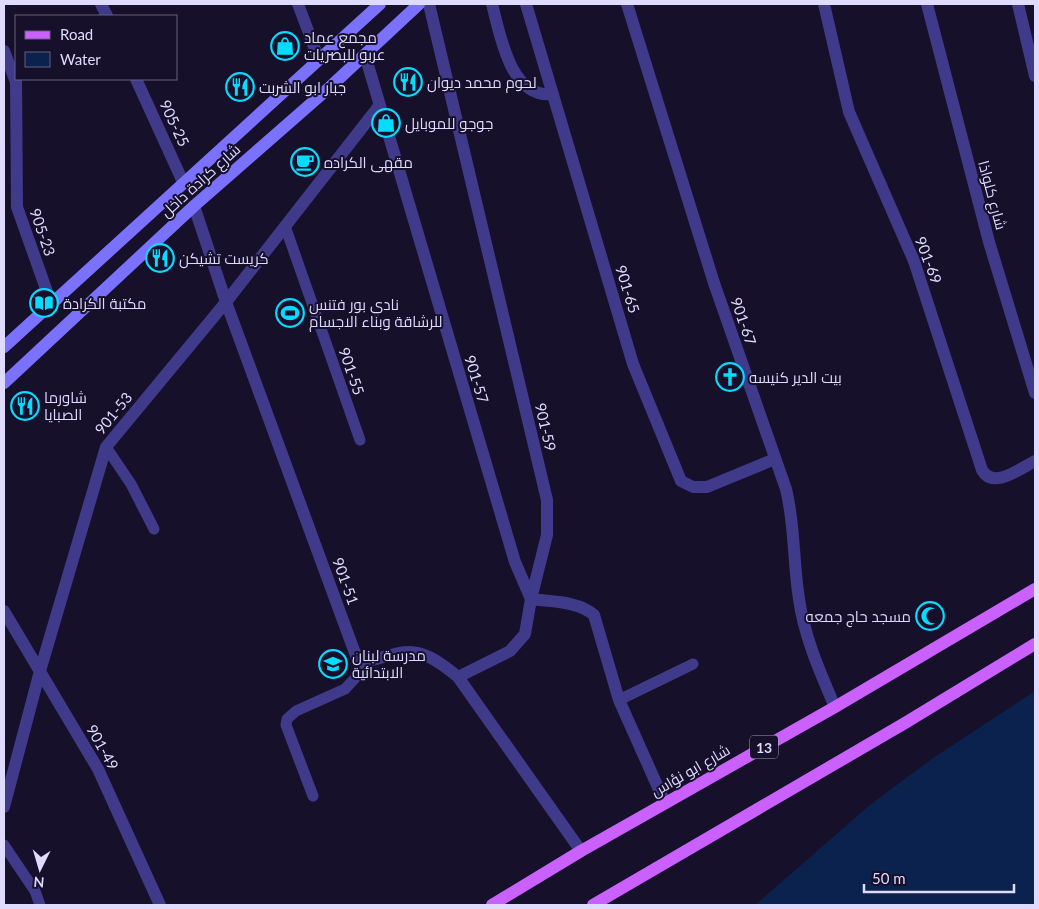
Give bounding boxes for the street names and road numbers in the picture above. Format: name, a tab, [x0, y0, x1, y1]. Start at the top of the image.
street label: 905-25	[156, 97, 194, 149]
street label: شارع كرادة داخل	[157, 140, 245, 223]
street label: شارع كلواذا	[972, 158, 1011, 232]
street label: 905-23	[27, 206, 59, 258]
street label: 901-69	[912, 234, 946, 286]
street label: 901-65	[612, 263, 644, 315]
street label: 901-67	[728, 295, 761, 347]
street label: 901-55	[336, 345, 368, 397]
street label: 901-57	[461, 353, 493, 405]
street label: 901-53	[91, 388, 135, 438]
street label: 901-59	[532, 401, 560, 453]
street label: 901-51	[329, 555, 363, 607]
street label: 901-49	[83, 721, 123, 773]
road number: 13	[750, 736, 778, 759]
street label: شارع ابو نؤاس	[647, 740, 734, 802]

